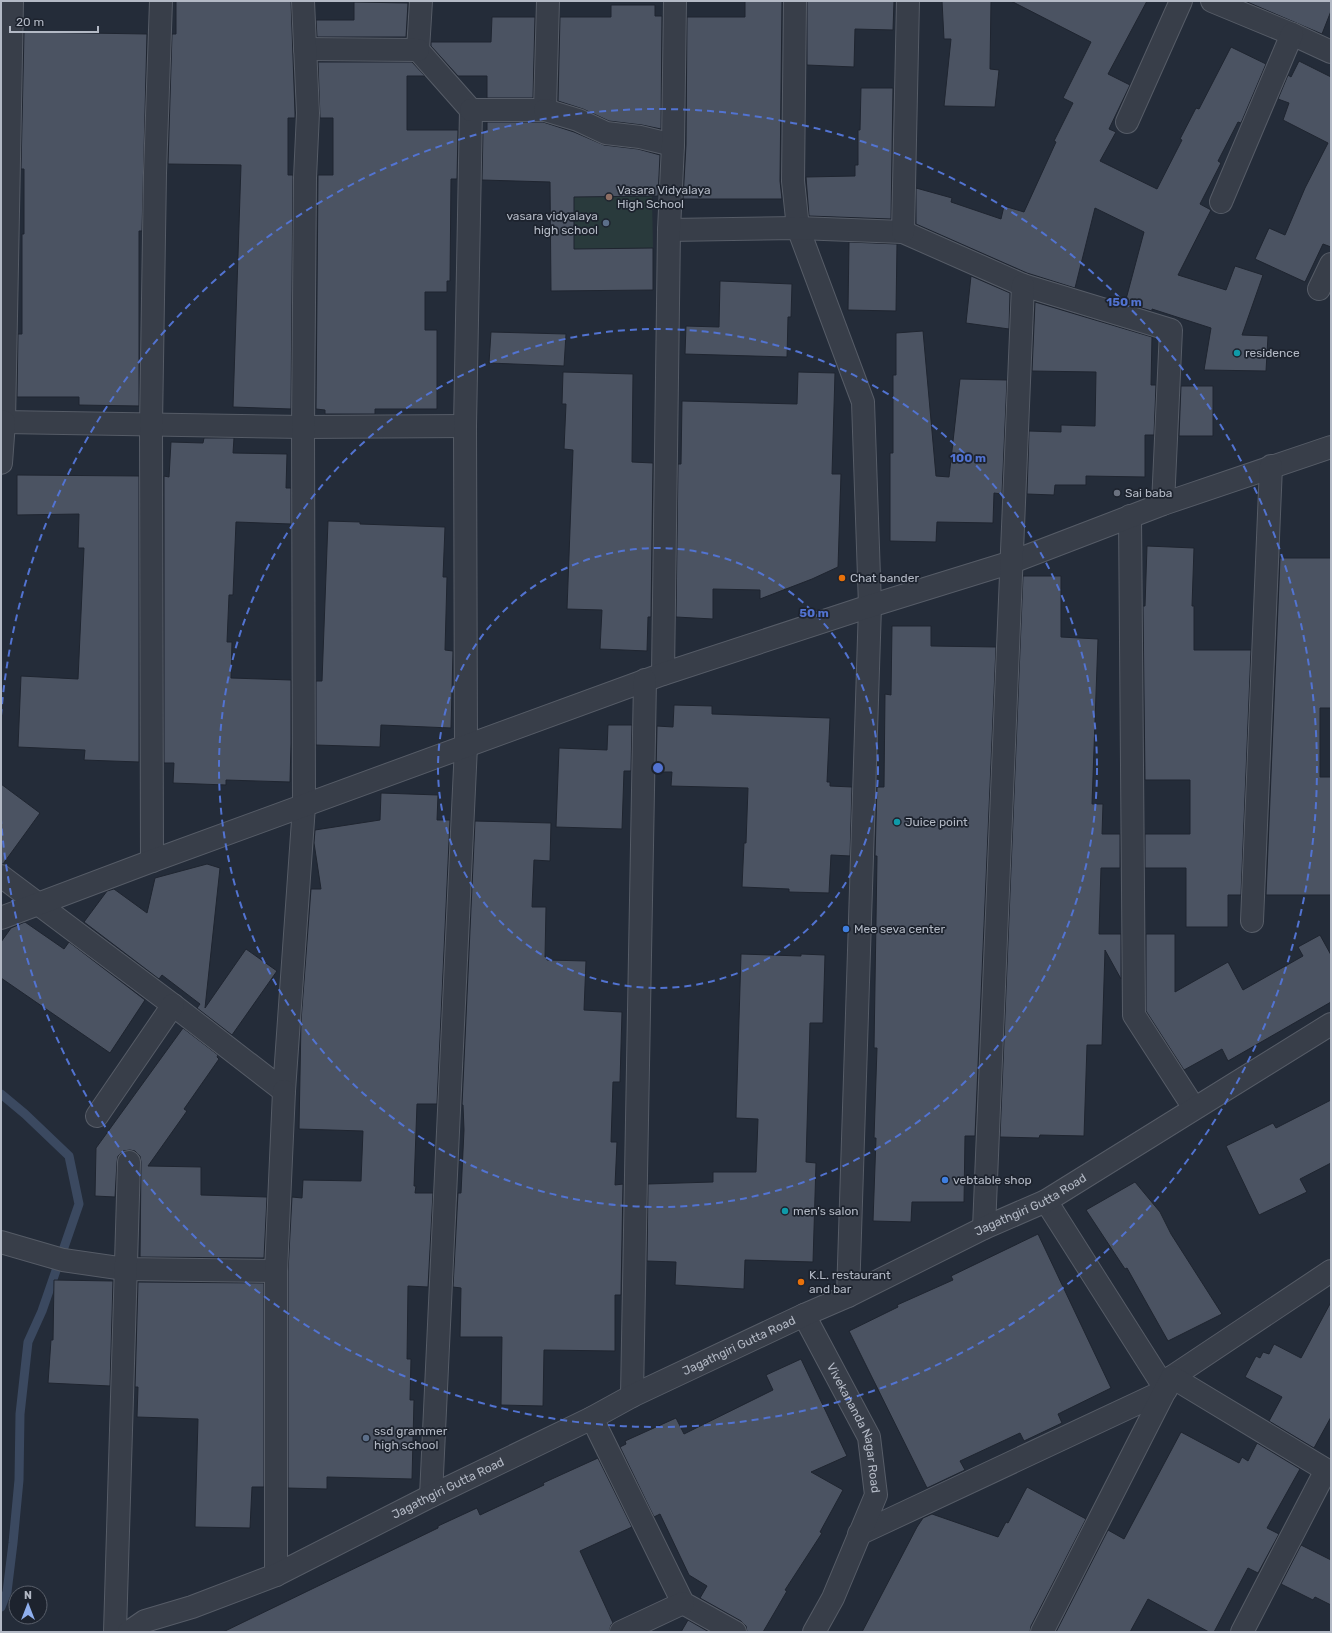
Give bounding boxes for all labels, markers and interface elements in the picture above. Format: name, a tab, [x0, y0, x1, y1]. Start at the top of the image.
scale bar	[10, 8, 98, 34]
text: 20 m	[16, 15, 44, 29]
place label: Vasara Vidyalaya High School	[617, 183, 711, 211]
marker: Vasara Vidyalaya High School	[604, 192, 614, 202]
place label: vasara vidyalaya high school	[506, 209, 598, 237]
marker: vasara vidyalaya high school	[601, 218, 611, 228]
text: 150 m	[1106, 295, 1142, 309]
place label: residence	[1245, 346, 1300, 360]
marker: residence	[1232, 348, 1242, 358]
text: 100 m	[950, 451, 986, 465]
place label: Sai baba	[1125, 486, 1172, 500]
marker: Sai baba	[1112, 488, 1122, 498]
place label: Chat bander	[850, 571, 919, 585]
marker: Chat bander	[837, 573, 847, 583]
text: 50 m	[799, 606, 829, 620]
centre of rings	[651, 761, 665, 775]
place label: Juice point	[905, 815, 968, 829]
marker: Juice point	[892, 817, 902, 827]
place label: Mee seva center	[854, 922, 945, 936]
marker: Mee seva center	[841, 924, 851, 934]
street label: Jagathgiri Gutta Road	[972, 1171, 1089, 1239]
place label: vebtable shop	[953, 1173, 1032, 1187]
marker: vebtable shop	[940, 1175, 950, 1185]
place label: men's salon	[793, 1204, 859, 1218]
marker: men's salon	[780, 1206, 790, 1216]
place label: K.L. restaurant and bar	[809, 1268, 891, 1296]
marker: K.L. restaurant and bar	[796, 1277, 806, 1287]
street label: Jagathgiri Gutta Road	[680, 1313, 798, 1378]
street label: Vivekananda Nagar Road	[824, 1361, 883, 1494]
place label: ssd grammer high school	[374, 1424, 448, 1452]
marker: ssd grammer high school	[361, 1433, 371, 1443]
street label: Jagathgiri Gutta Road	[390, 1455, 506, 1522]
north arrow	[8, 1585, 48, 1625]
text: N	[24, 1589, 32, 1602]

